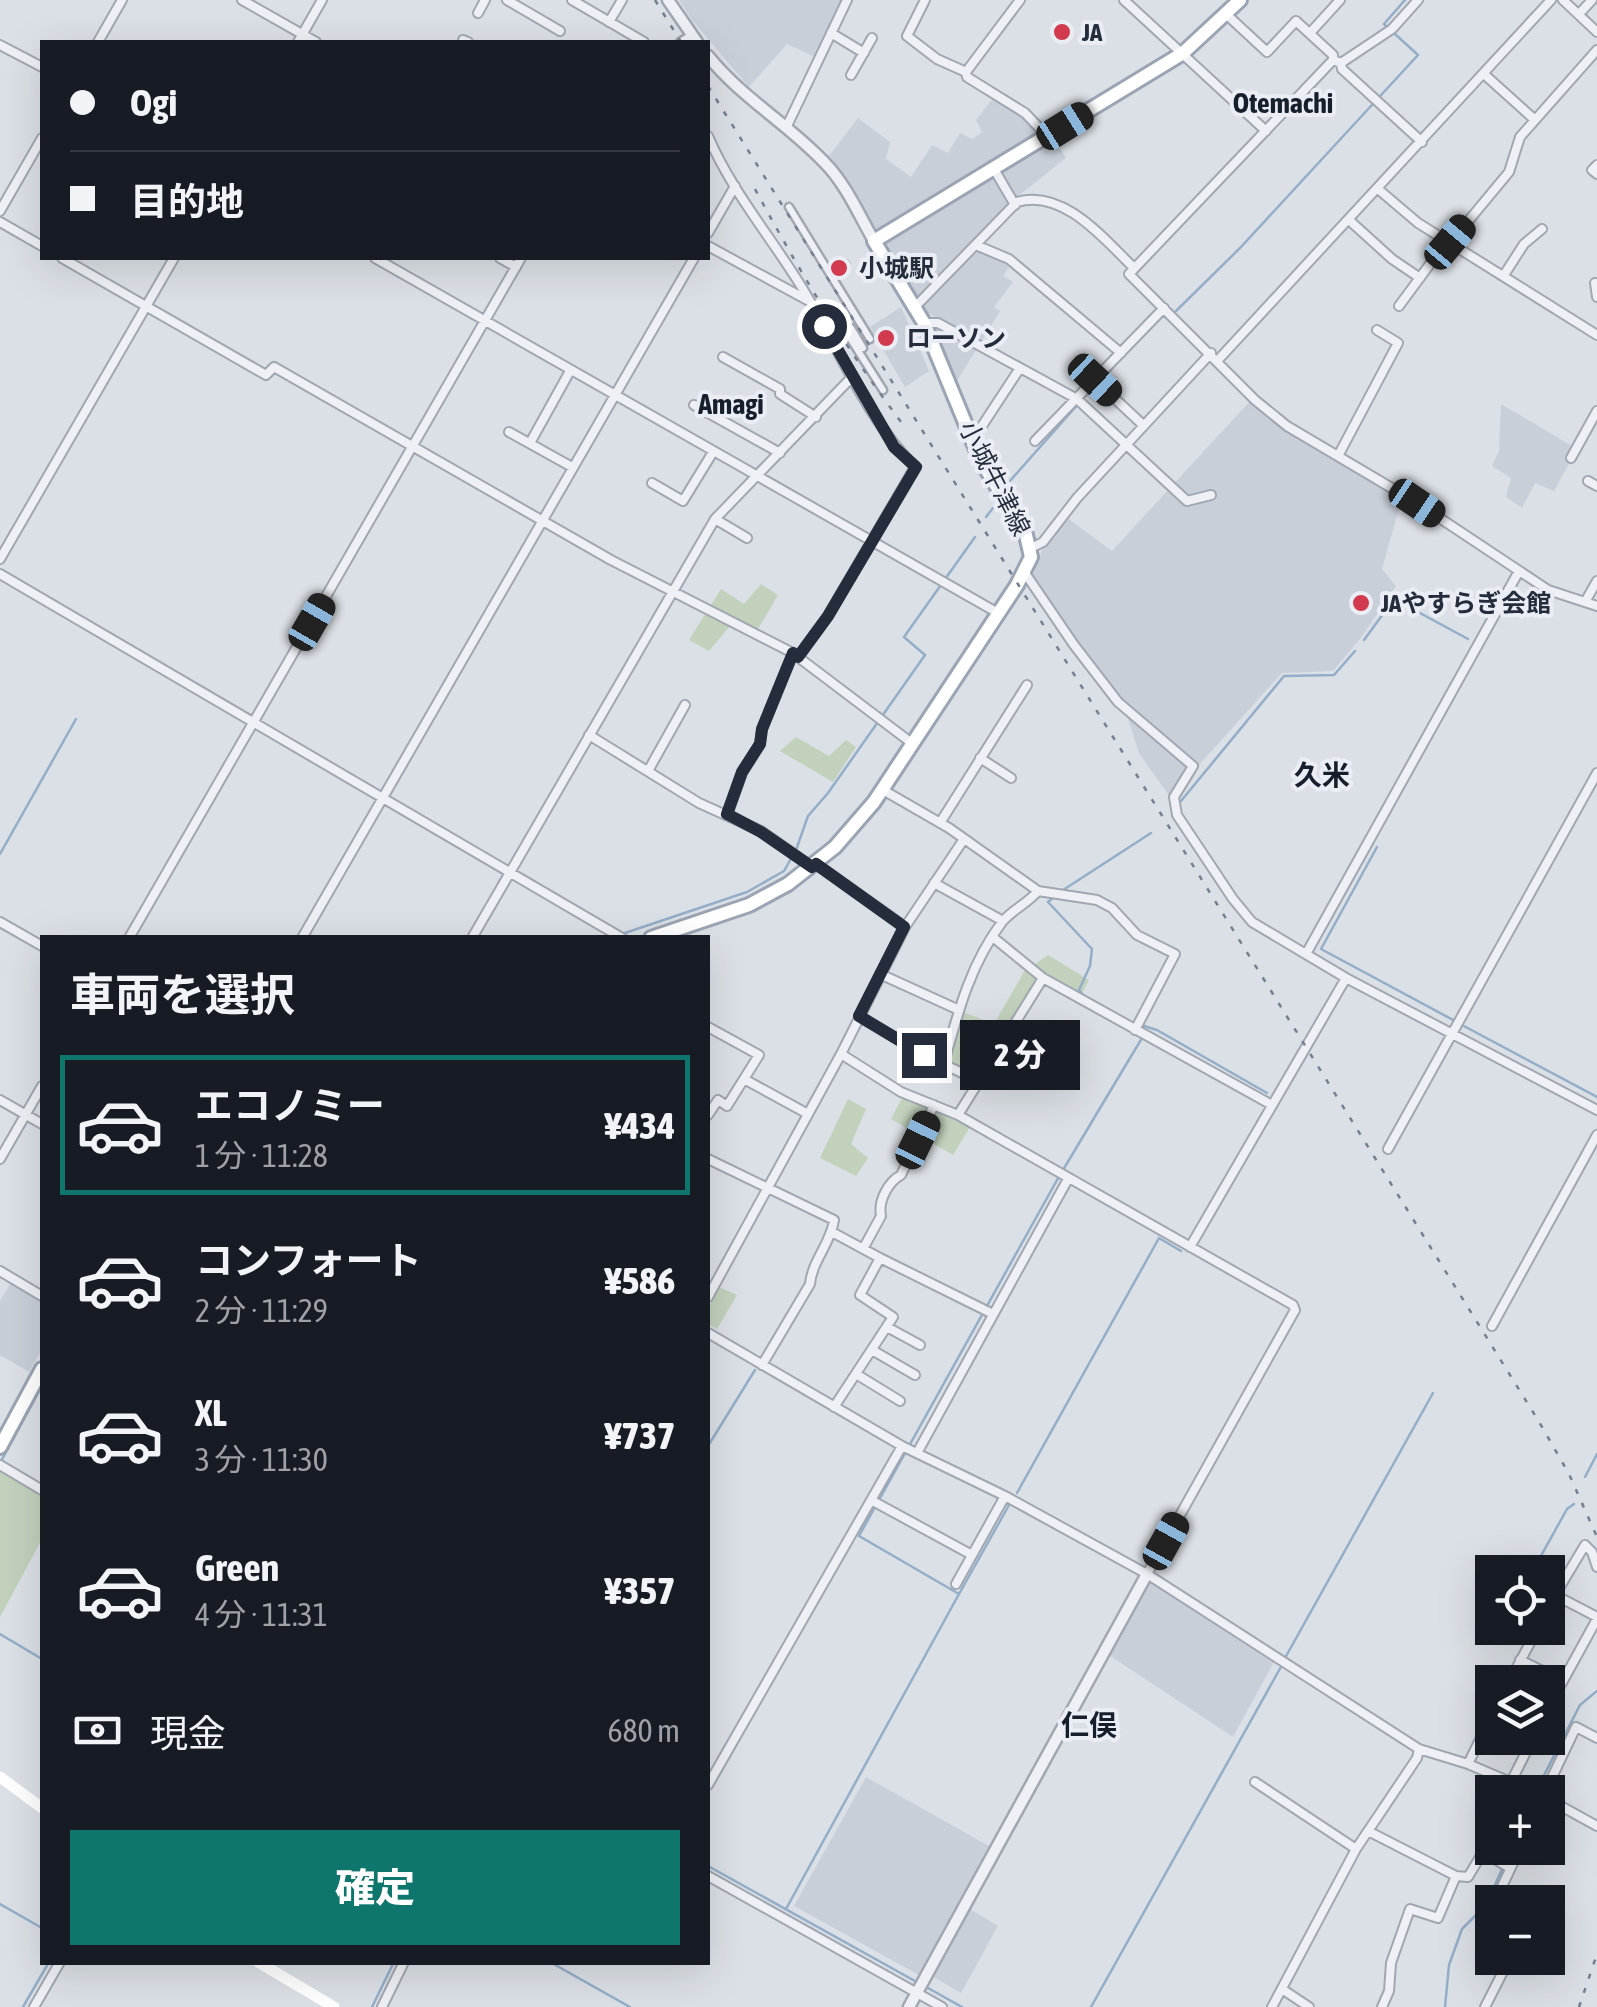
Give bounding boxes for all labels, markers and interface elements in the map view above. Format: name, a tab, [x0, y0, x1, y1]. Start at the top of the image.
place label: JA	[1081, 18, 1103, 46]
marker: JA	[1051, 21, 1073, 43]
text: Ogi	[130, 81, 177, 124]
district label: Otemachi	[1233, 87, 1333, 119]
car	[1032, 97, 1098, 155]
text: 目的地	[130, 180, 244, 223]
car	[1419, 209, 1481, 275]
place label: 小城駅	[859, 254, 934, 282]
marker: 小城駅	[828, 257, 850, 279]
route start	[802, 304, 847, 349]
place label: ローソン	[906, 324, 1006, 352]
marker: ローソン	[875, 327, 897, 349]
car	[1063, 349, 1127, 411]
district label: Amagi	[697, 388, 764, 420]
street label: 小城牛津線	[954, 416, 1036, 540]
car	[1384, 474, 1450, 532]
car	[284, 589, 340, 655]
place label: JAやすらぎ会館	[1380, 589, 1551, 617]
marker: JAやすらぎ会館	[1350, 592, 1372, 614]
district label: 久米	[1294, 759, 1350, 791]
text: 車両を選択	[70, 969, 295, 1021]
callout: 2 分	[959, 1020, 1079, 1090]
route end	[902, 1033, 947, 1078]
text: 2 分	[994, 1036, 1046, 1073]
icon: car	[75, 1080, 165, 1170]
text: エコノミー	[195, 1084, 385, 1127]
text: ¥434	[605, 1104, 675, 1147]
car	[891, 1106, 945, 1174]
text: 1 分 · 11:28	[195, 1137, 328, 1174]
icon: car	[75, 1235, 165, 1325]
text: コンフォート	[195, 1239, 422, 1282]
text: ¥586	[605, 1259, 675, 1302]
text: 2 分 · 11:29	[195, 1292, 328, 1329]
icon: car	[75, 1390, 165, 1480]
text: XL	[195, 1391, 227, 1434]
text: ¥737	[605, 1414, 675, 1457]
text: 3 分 · 11:30	[195, 1441, 328, 1478]
car	[1138, 1507, 1194, 1575]
icon: car	[75, 1545, 165, 1635]
text: Green	[195, 1546, 279, 1589]
map controls	[1475, 1555, 1565, 1975]
button: locate	[1475, 1555, 1565, 1645]
text: ¥357	[605, 1569, 675, 1612]
text: 4 分 · 11:31	[195, 1596, 328, 1633]
button: layers	[1475, 1665, 1565, 1755]
icon: cash	[70, 1703, 125, 1758]
district label: 仁俣	[1061, 1709, 1117, 1741]
text: 現金	[150, 1712, 226, 1755]
text: 680 m	[607, 1712, 680, 1749]
button: +	[1475, 1775, 1565, 1865]
button: 確定	[70, 1830, 680, 1945]
button: −	[1475, 1885, 1565, 1975]

